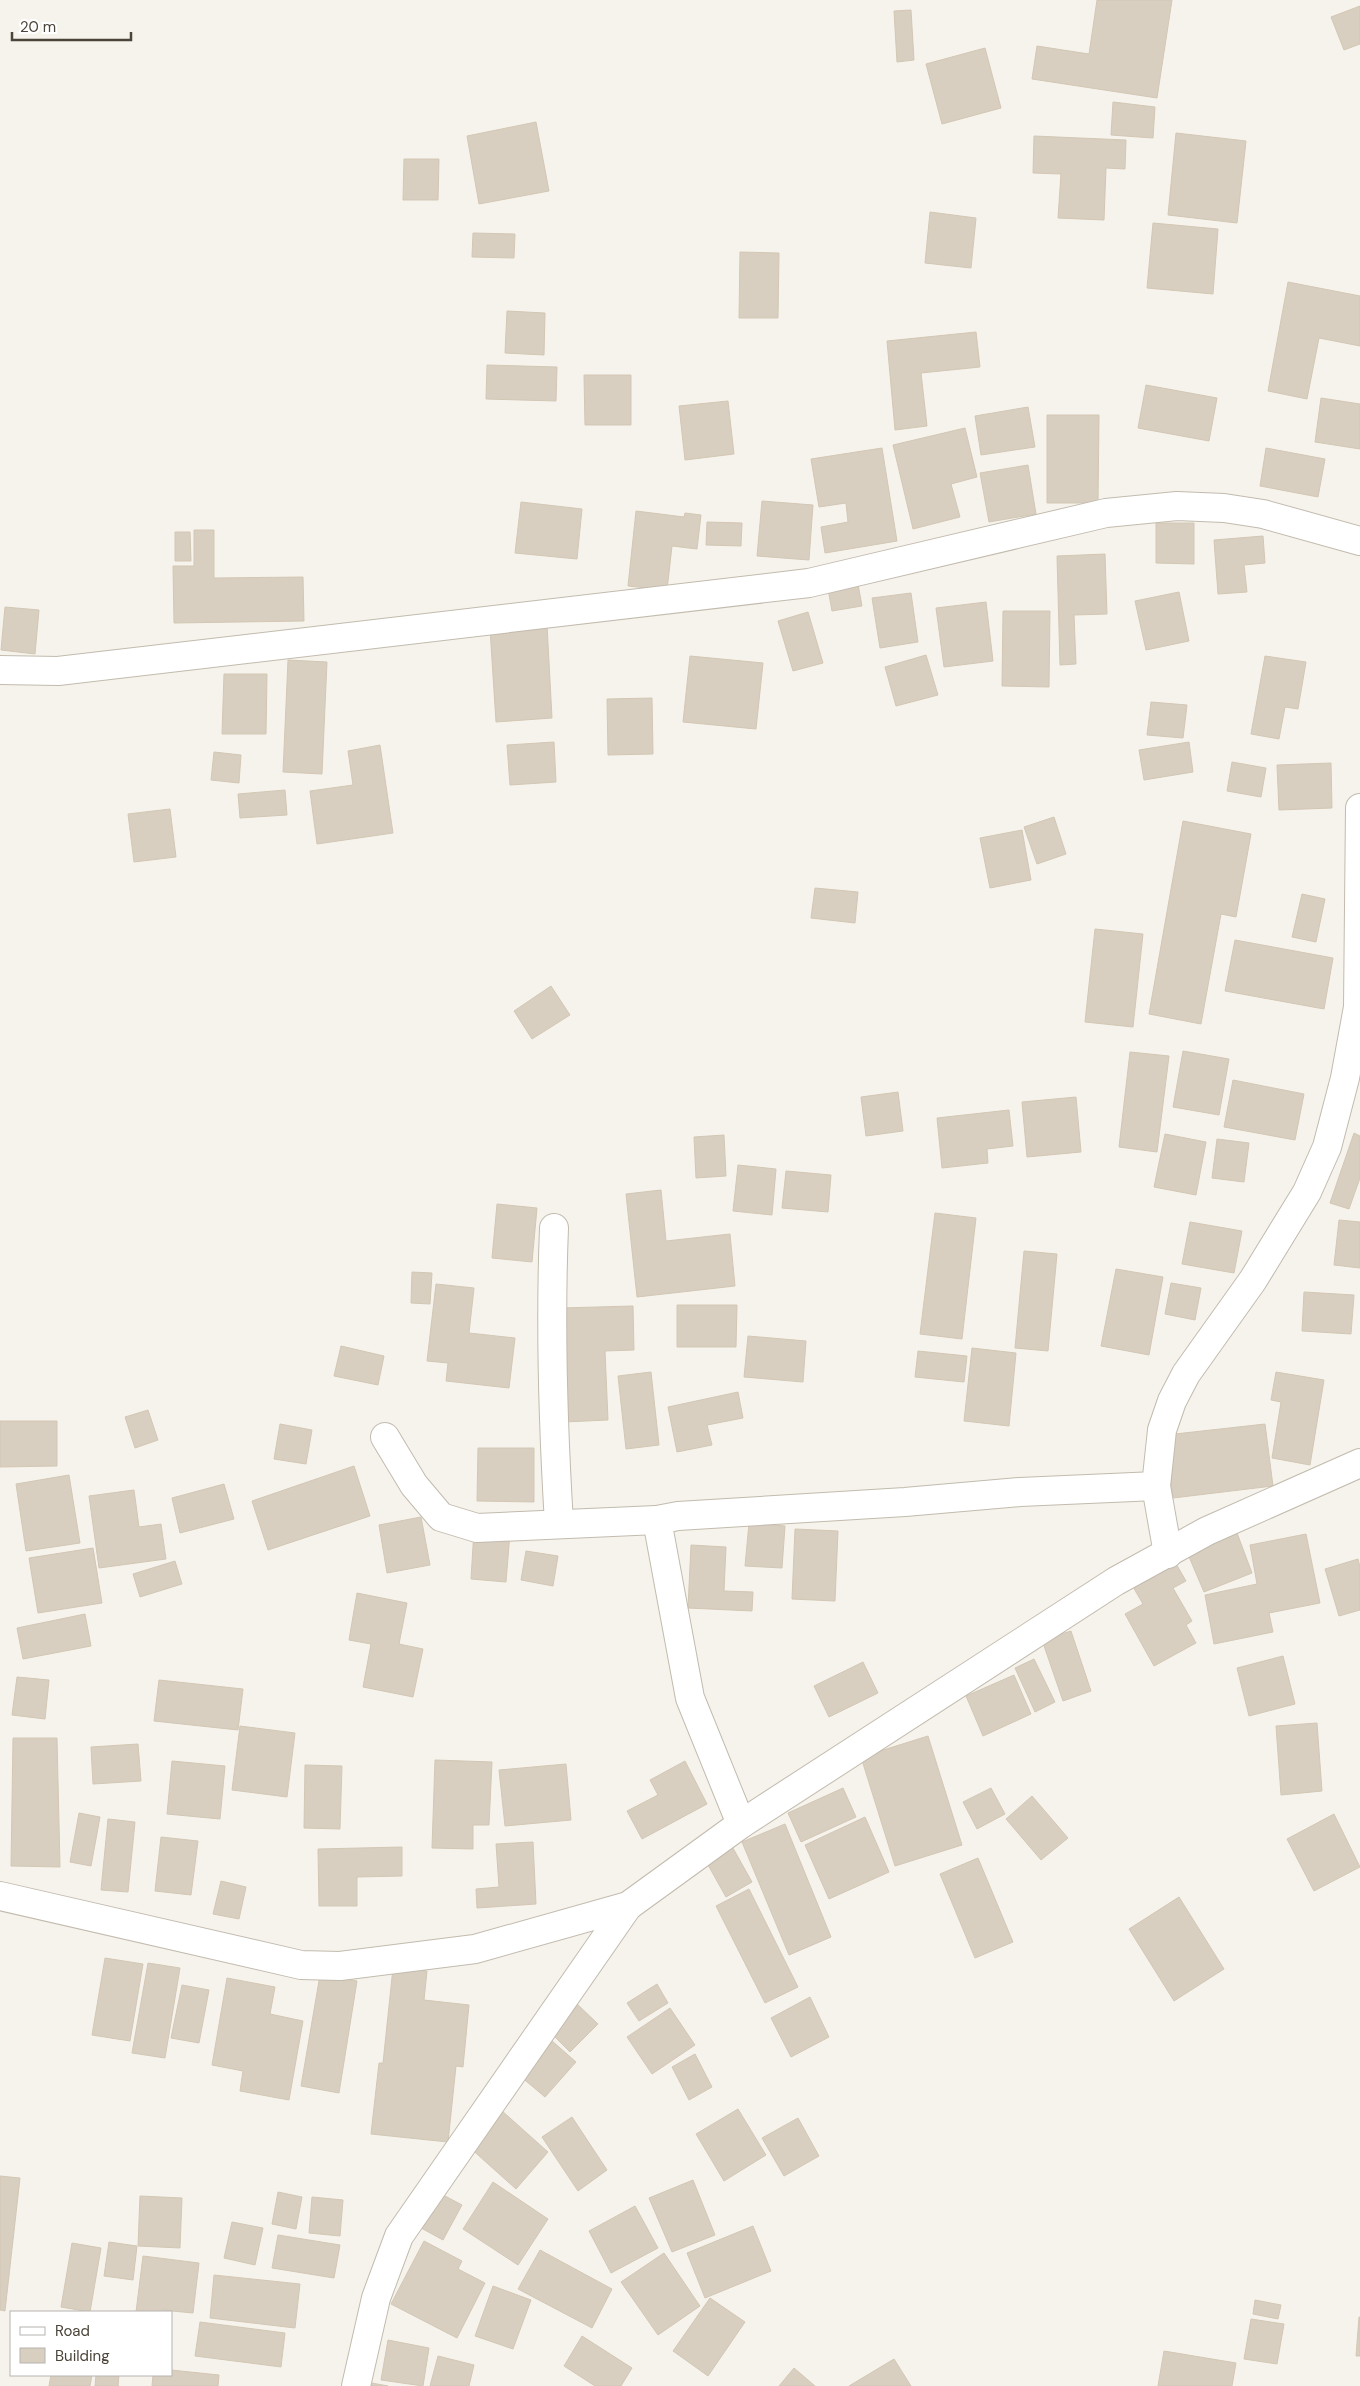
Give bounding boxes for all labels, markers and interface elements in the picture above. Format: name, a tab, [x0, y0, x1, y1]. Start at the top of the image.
scale bar	[12, 10, 131, 42]
text: 20 m	[20, 17, 56, 37]
legend	[10, 2311, 172, 2376]
text: Road	[55, 2321, 90, 2341]
text: Building	[55, 2346, 110, 2366]

